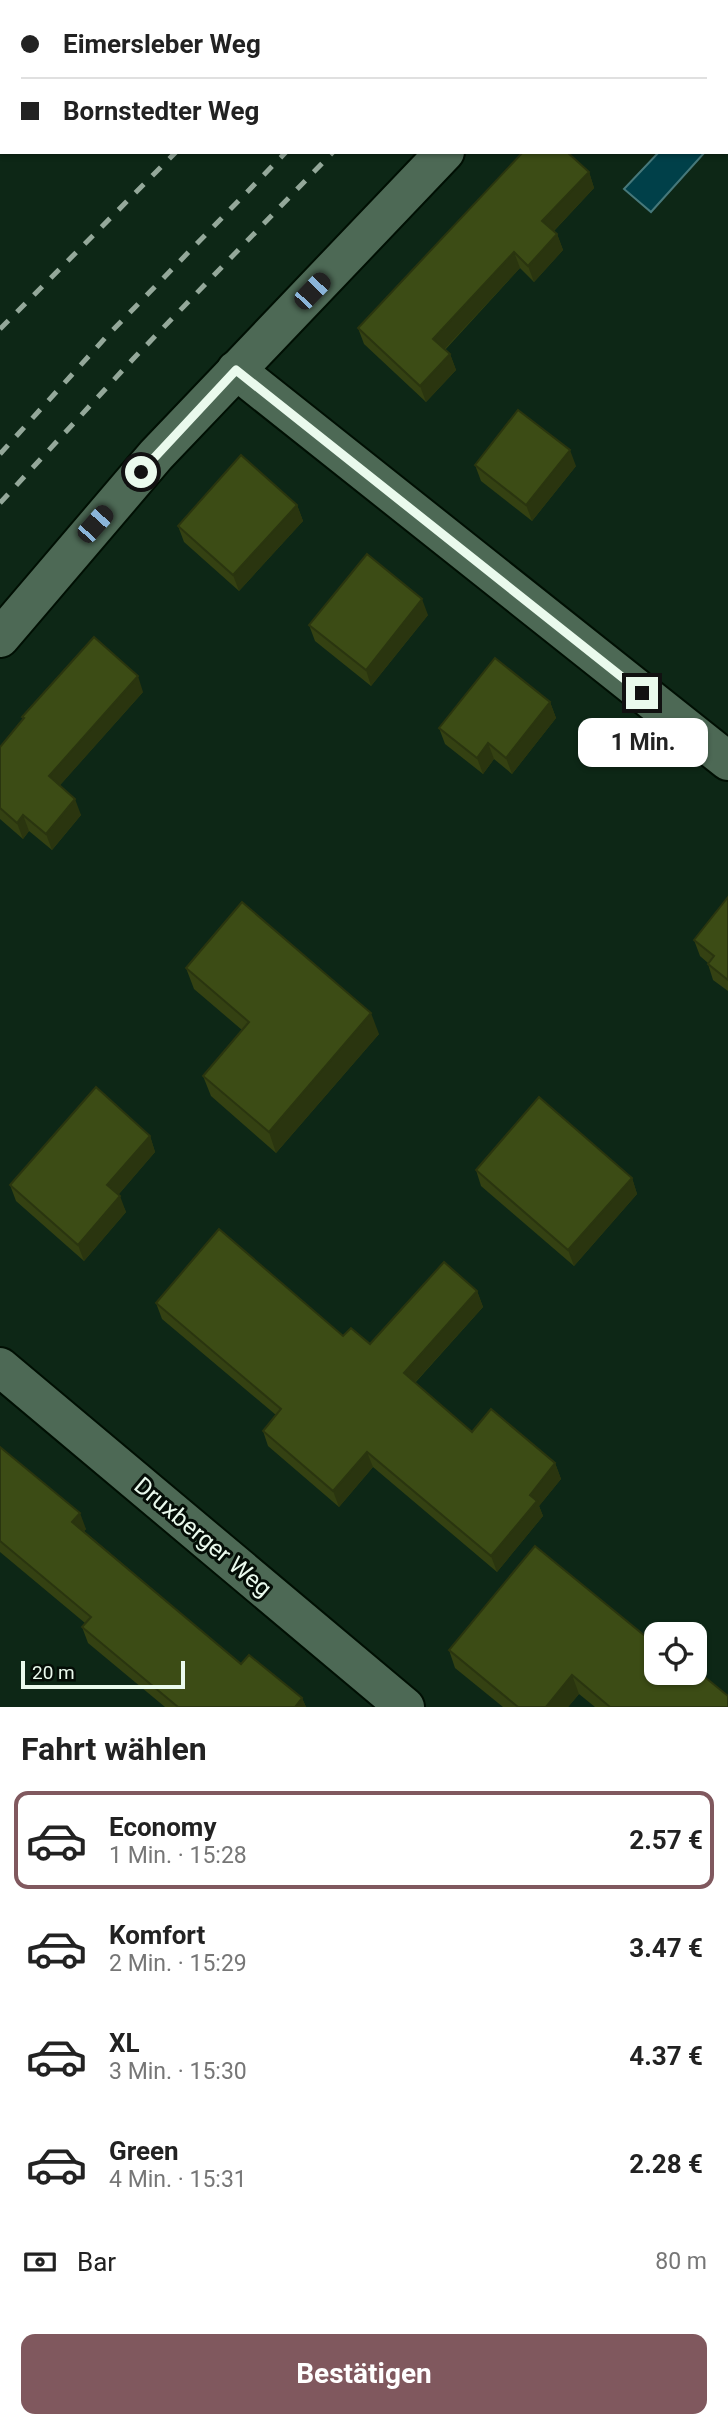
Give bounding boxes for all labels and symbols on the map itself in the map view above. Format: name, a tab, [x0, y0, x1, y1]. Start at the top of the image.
car	[290, 269, 335, 313]
route start	[125, 456, 157, 488]
car	[74, 501, 117, 547]
route end	[626, 677, 658, 709]
callout: 1 Min.	[577, 718, 707, 766]
street label: Druxberger Weg	[129, 1471, 277, 1603]
scale bar	[21, 1658, 186, 1690]

